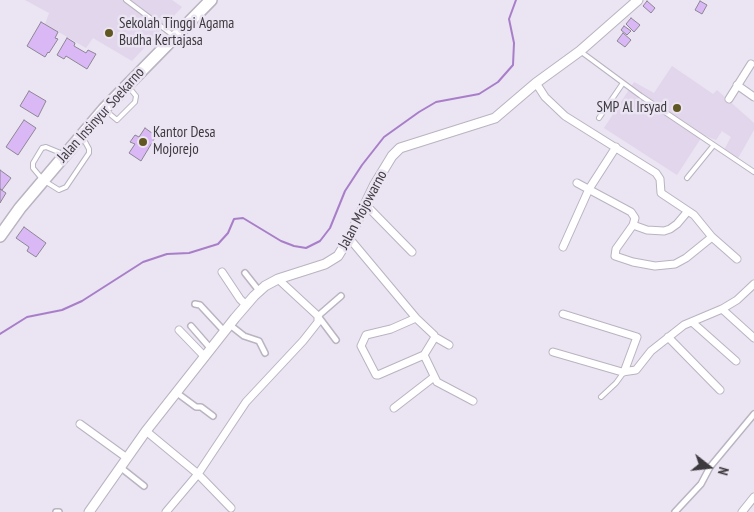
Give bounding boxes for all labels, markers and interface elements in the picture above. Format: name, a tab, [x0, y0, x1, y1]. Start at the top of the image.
place label: Sekolah Tinggi Agama Budha Kertajasa	[119, 15, 234, 50]
marker: Sekolah Tinggi Agama Budha Kertajasa	[103, 27, 115, 39]
street label: Jalan Insinyur Soekarno	[54, 64, 148, 166]
place label: SMP Al Irsyad	[597, 99, 667, 117]
marker: SMP Al Irsyad	[671, 102, 683, 114]
place label: Kantor Desa Mojorejo	[153, 124, 216, 159]
marker: Kantor Desa Mojorejo	[137, 136, 149, 148]
street label: Jalan Mojowarno	[335, 168, 391, 252]
north arrow	[684, 442, 734, 492]
text: N	[714, 465, 733, 477]

